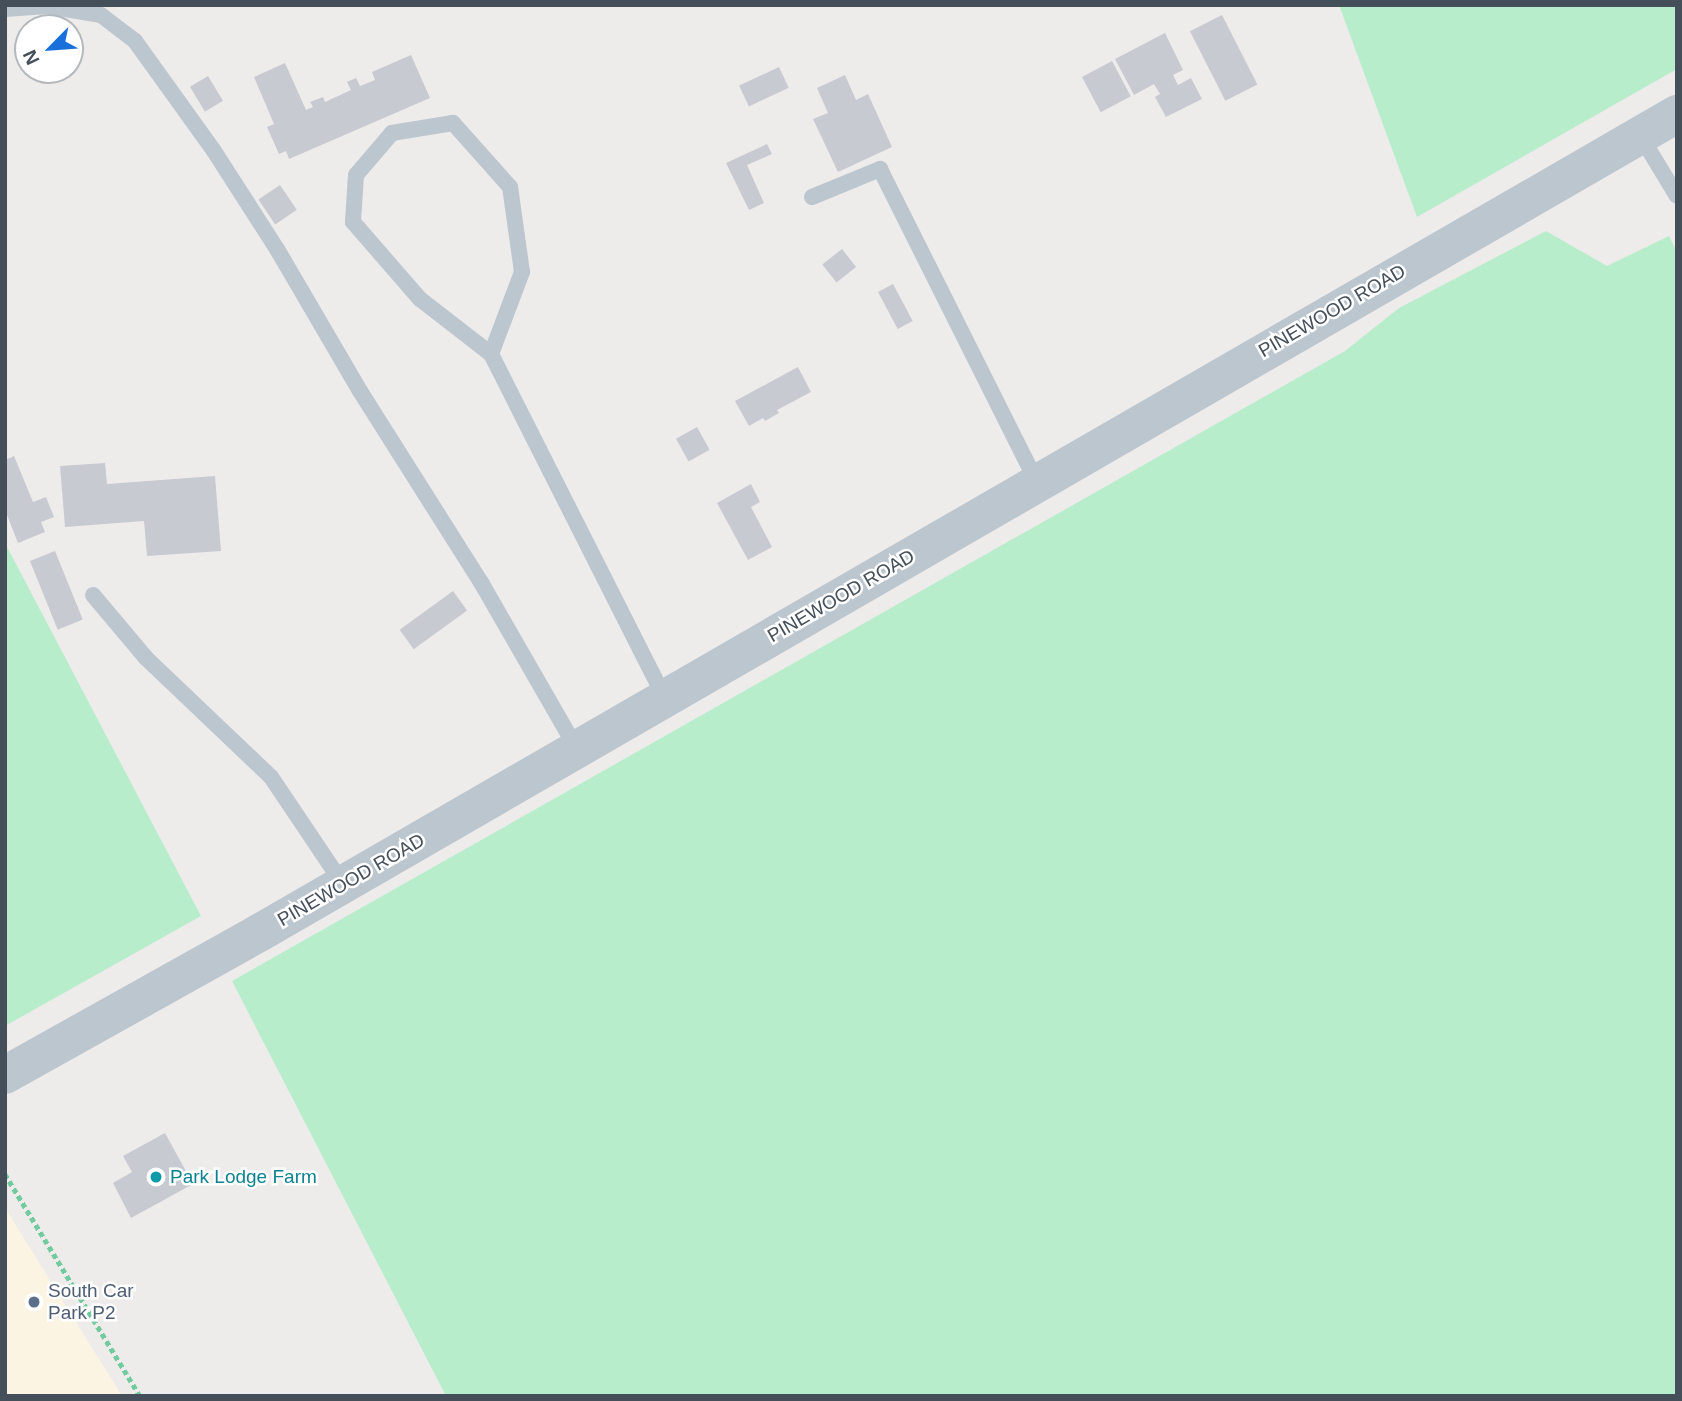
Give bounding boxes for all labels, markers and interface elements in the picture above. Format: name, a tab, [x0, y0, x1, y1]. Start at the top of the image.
north arrow	[14, 14, 84, 84]
text: N	[19, 47, 44, 68]
street label: PINEWOOD ROAD	[1255, 260, 1409, 362]
street label: PINEWOOD ROAD	[764, 545, 918, 647]
street label: PINEWOOD ROAD	[274, 829, 428, 931]
place label: Park Lodge Farm	[170, 1166, 317, 1188]
marker: Park Lodge Farm	[148, 1169, 164, 1185]
place label: South Car Park P2	[48, 1280, 134, 1324]
marker: South Car Park P2	[26, 1294, 42, 1310]

